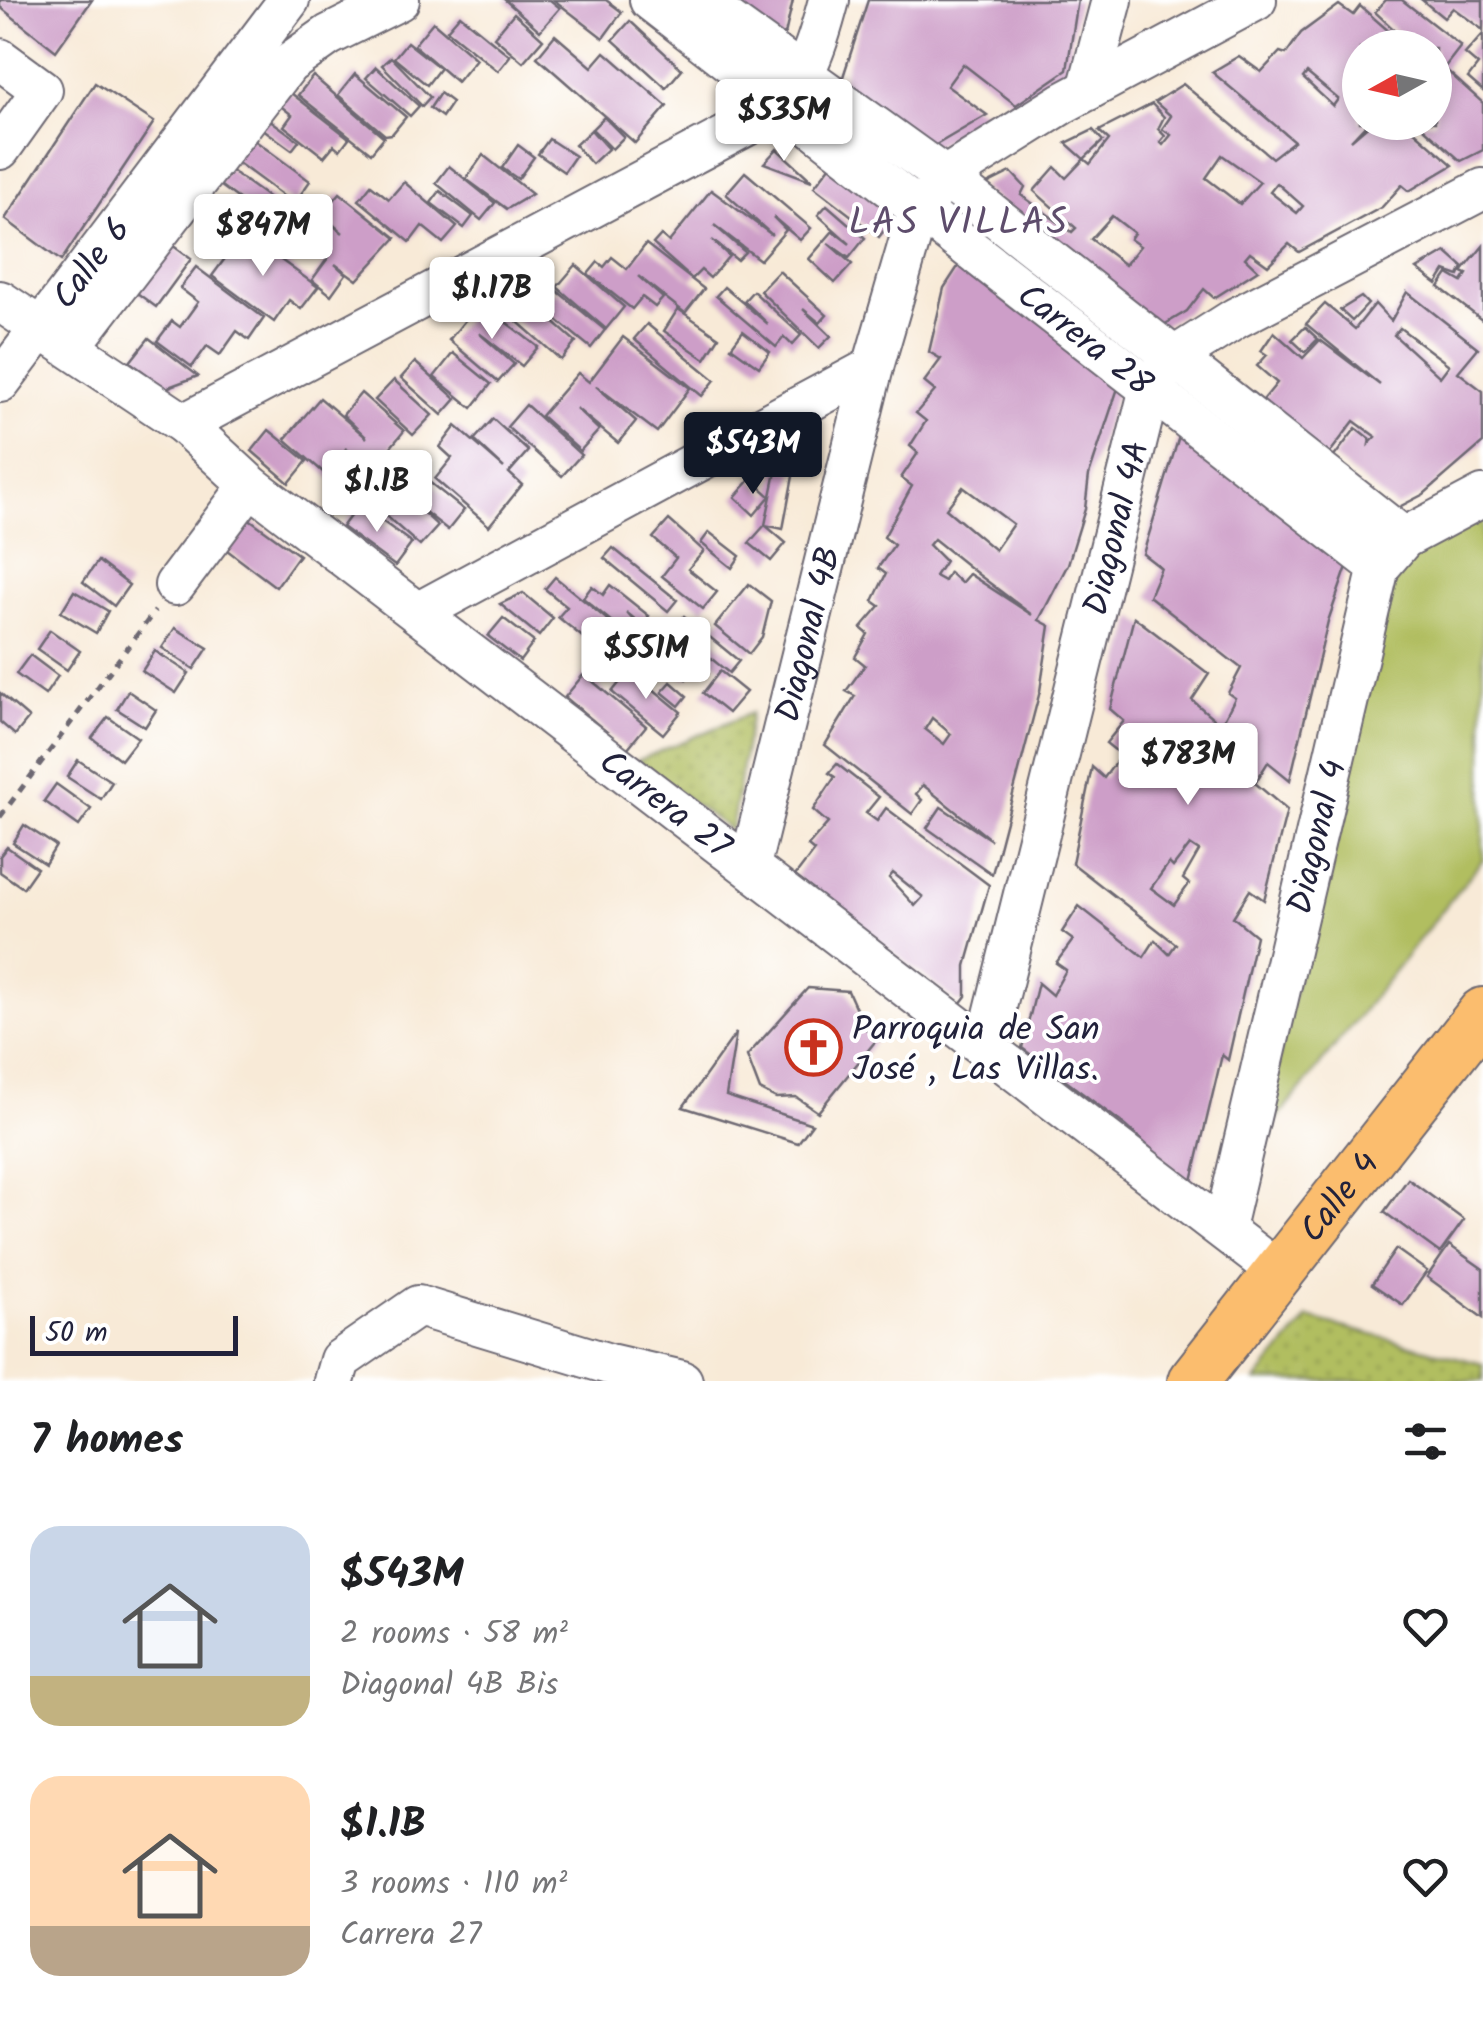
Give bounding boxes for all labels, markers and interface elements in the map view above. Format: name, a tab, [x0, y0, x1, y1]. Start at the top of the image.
north arrow	[1342, 30, 1452, 140]
map controls	[1342, 30, 1452, 140]
pin: $535M	[714, 79, 854, 164]
text: $535M	[737, 86, 831, 137]
pin: $847M	[193, 194, 333, 279]
district label: LAS VILLAS	[848, 194, 1070, 254]
text: $847M	[216, 201, 310, 252]
street label: Calle 6	[39, 206, 147, 322]
pin: $1.17B	[411, 257, 573, 342]
text: $1.17B	[452, 264, 532, 315]
street label: Carrera 28	[1004, 270, 1165, 413]
pin: $543M	[683, 412, 823, 497]
text: $543M	[706, 419, 800, 470]
street label: Diagonal 4A	[1069, 435, 1167, 622]
pin: $1.1B	[307, 450, 447, 535]
text: $1.1B	[344, 457, 410, 508]
street label: Diagonal 4B	[761, 541, 859, 728]
pin: $551M	[576, 617, 716, 702]
text: $551M	[603, 624, 689, 675]
pin: $783M	[1118, 723, 1258, 808]
text: $783M	[1141, 730, 1235, 781]
street label: Carrera 27	[586, 736, 744, 876]
street label: Diagonal 4	[1274, 755, 1364, 920]
place label: Parroquia de San José , Las Villas.	[852, 1003, 1100, 1099]
church icon: Parroquia de San José , Las Villas.	[783, 1018, 843, 1078]
street label: Calle 4	[1287, 1140, 1395, 1256]
scale bar	[30, 1311, 238, 1356]
text: 50 m	[45, 1311, 108, 1356]
text: 7 homes	[30, 1408, 183, 1475]
icon: filters	[1398, 1414, 1453, 1469]
text: $543M	[340, 1542, 464, 1609]
icon: home	[110, 1566, 230, 1686]
icon: heart	[1398, 1599, 1453, 1654]
text: 2 rooms · 58 m²	[340, 1609, 568, 1660]
text: Diagonal 4B Bis	[340, 1660, 558, 1711]
text: $1.1B	[340, 1792, 426, 1859]
icon: home	[110, 1816, 230, 1936]
icon: heart	[1398, 1849, 1453, 1904]
text: 3 rooms · 110 m²	[340, 1859, 567, 1910]
text: Carrera 27	[340, 1910, 482, 1961]

